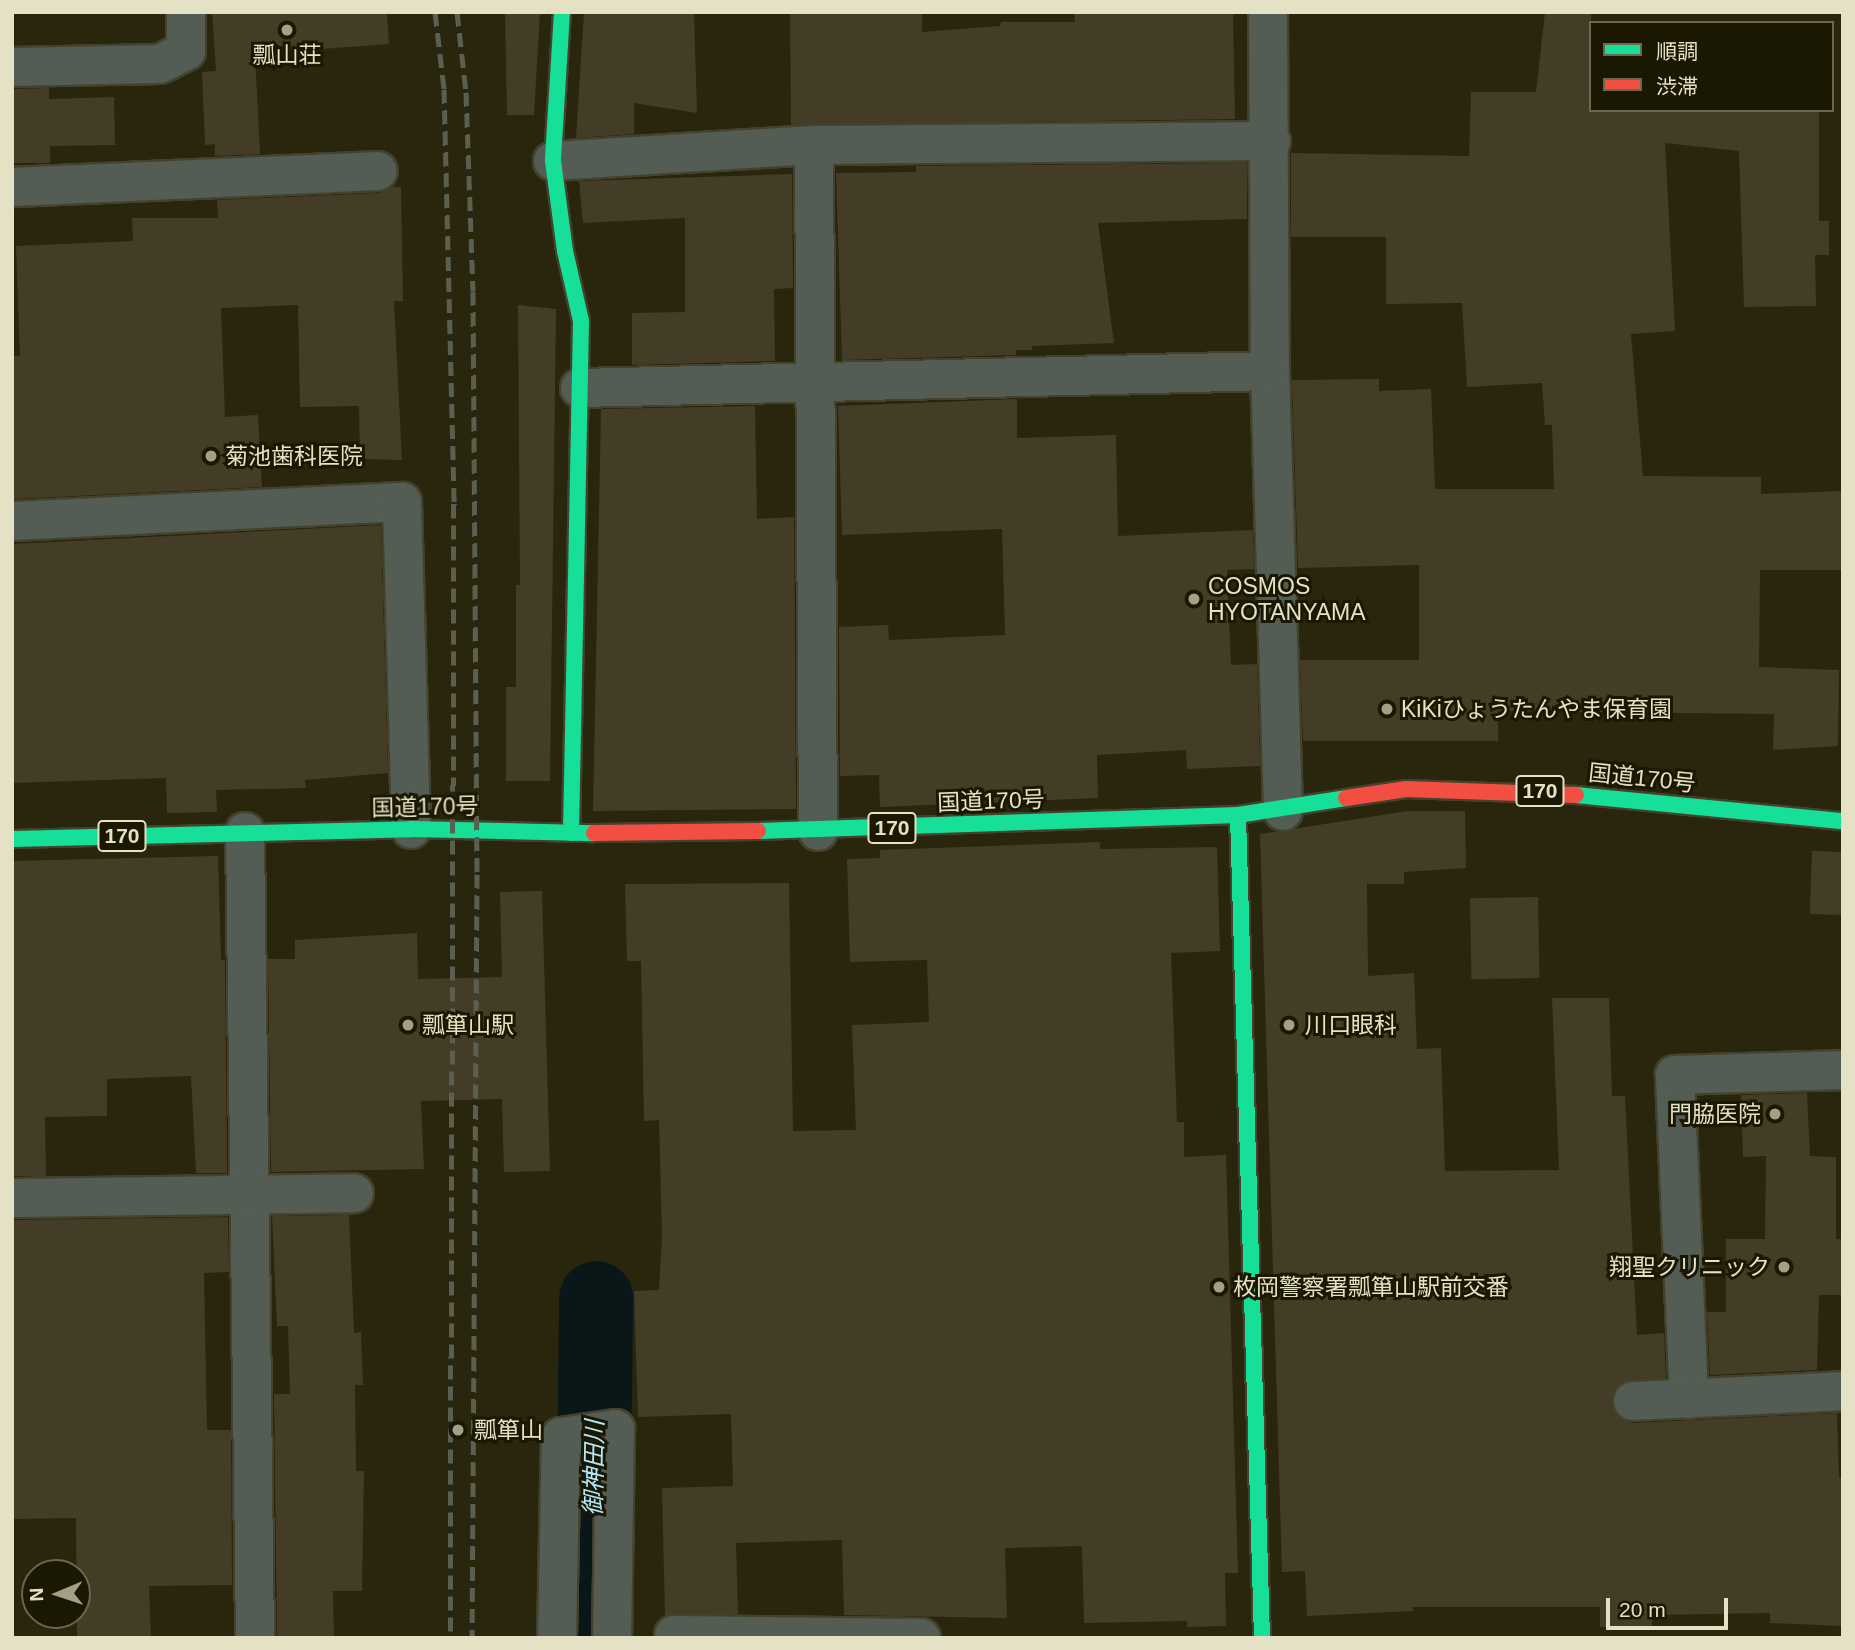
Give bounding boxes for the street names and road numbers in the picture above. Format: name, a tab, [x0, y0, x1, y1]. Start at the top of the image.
street label: 国道170号	[1587, 759, 1697, 797]
road number: 170	[1514, 774, 1566, 808]
street label: 国道170号	[937, 785, 1045, 817]
street label: 国道170号	[371, 792, 479, 822]
road number: 170	[866, 810, 918, 846]
road number: 170	[96, 818, 148, 854]

